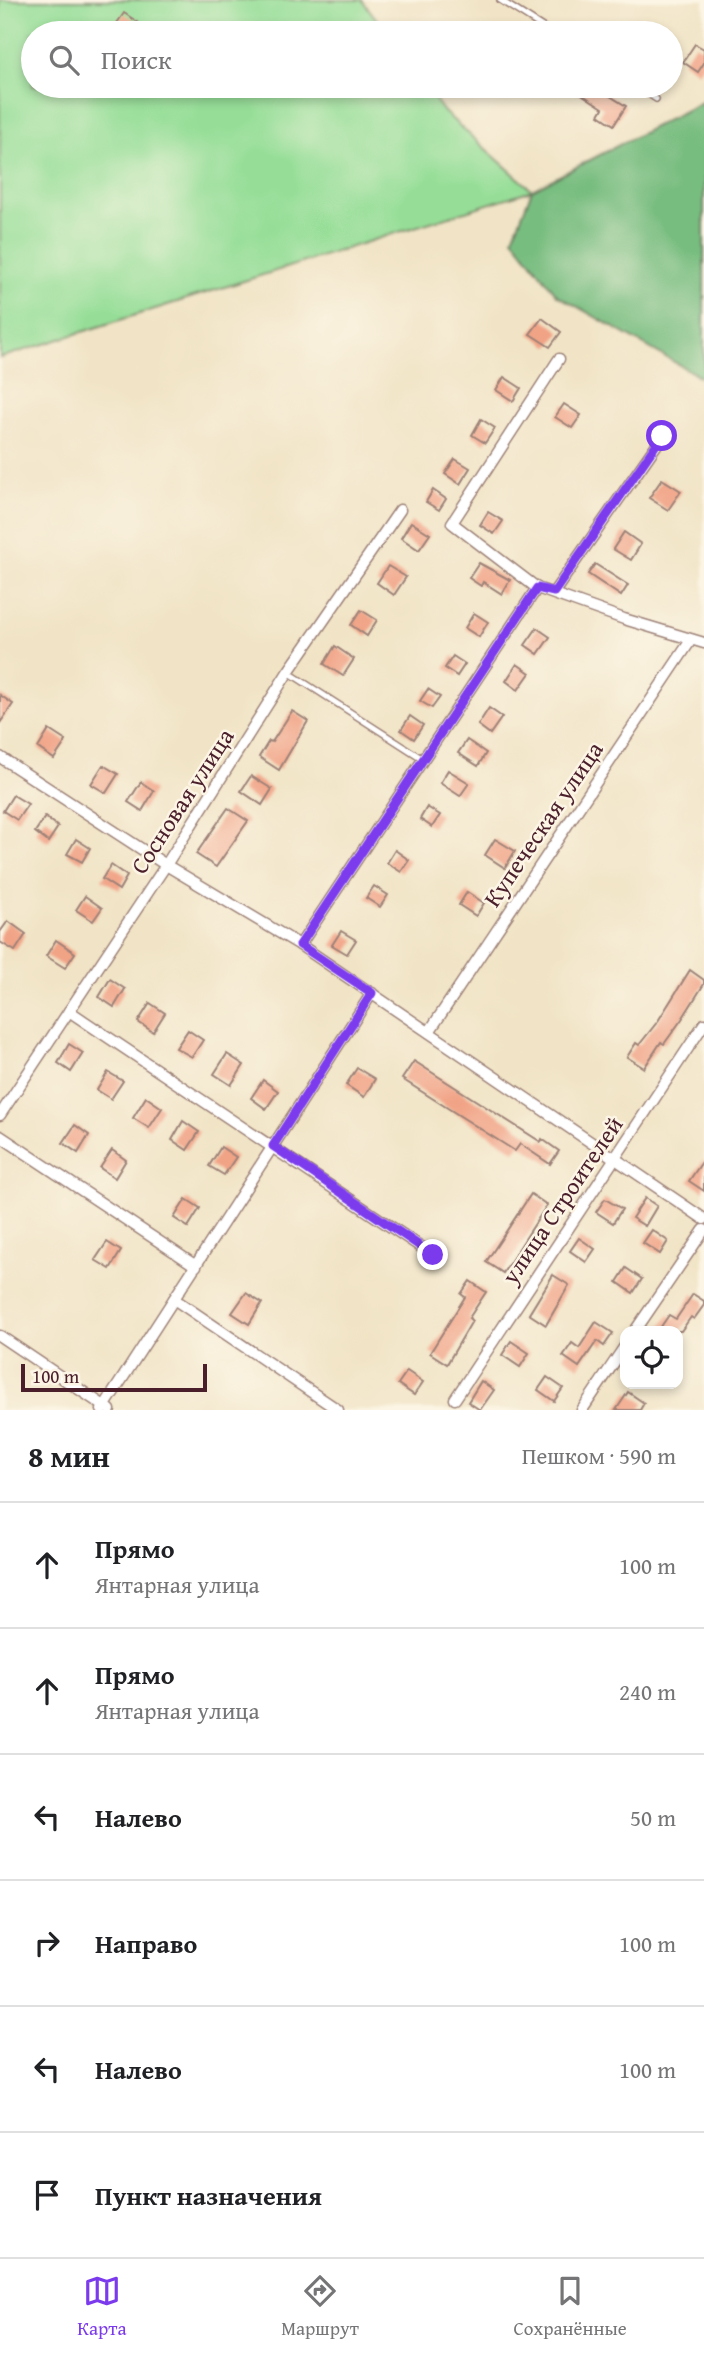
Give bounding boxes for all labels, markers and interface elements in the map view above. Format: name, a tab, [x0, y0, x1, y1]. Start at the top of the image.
search box	[21, 21, 683, 98]
text: Поиск	[101, 40, 172, 79]
icon: search	[45, 41, 83, 79]
route start	[646, 420, 677, 451]
street label: Сосновая улица	[122, 721, 243, 881]
street label: Купеческая улица	[475, 734, 612, 914]
street label: улица Строителей	[492, 1109, 631, 1292]
route end	[417, 1239, 448, 1270]
map controls	[620, 1326, 683, 1389]
button: locate	[620, 1326, 683, 1389]
scale bar	[21, 1361, 206, 1393]
text: 100 m	[32, 1362, 79, 1390]
text: 8 мин	[28, 1434, 110, 1478]
text: Пешком · 590 m	[522, 1439, 676, 1472]
text: Прямо	[95, 1529, 175, 1568]
icon: ahead	[28, 1546, 66, 1584]
text: 100 m	[619, 1549, 676, 1582]
text: Янтарная улица	[95, 1568, 259, 1601]
text: Прямо	[95, 1655, 175, 1694]
icon: ahead	[28, 1672, 66, 1710]
text: 240 m	[619, 1675, 676, 1708]
text: Янтарная улица	[95, 1694, 259, 1727]
icon: left	[28, 1798, 66, 1836]
text: Налево	[95, 1798, 182, 1837]
text: 50 m	[630, 1801, 676, 1834]
icon: right	[28, 1924, 66, 1962]
text: Направо	[95, 1924, 197, 1963]
text: 100 m	[619, 1927, 676, 1960]
icon: left	[28, 2050, 66, 2088]
text: Налево	[95, 2050, 182, 2089]
text: 100 m	[619, 2053, 676, 2086]
icon: arrive	[28, 2176, 66, 2214]
text: Пункт назначения	[95, 2176, 322, 2215]
tab: Карта	[77, 2272, 127, 2342]
tab: Маршрут	[281, 2272, 359, 2342]
tab: Сохранённые	[513, 2272, 627, 2342]

